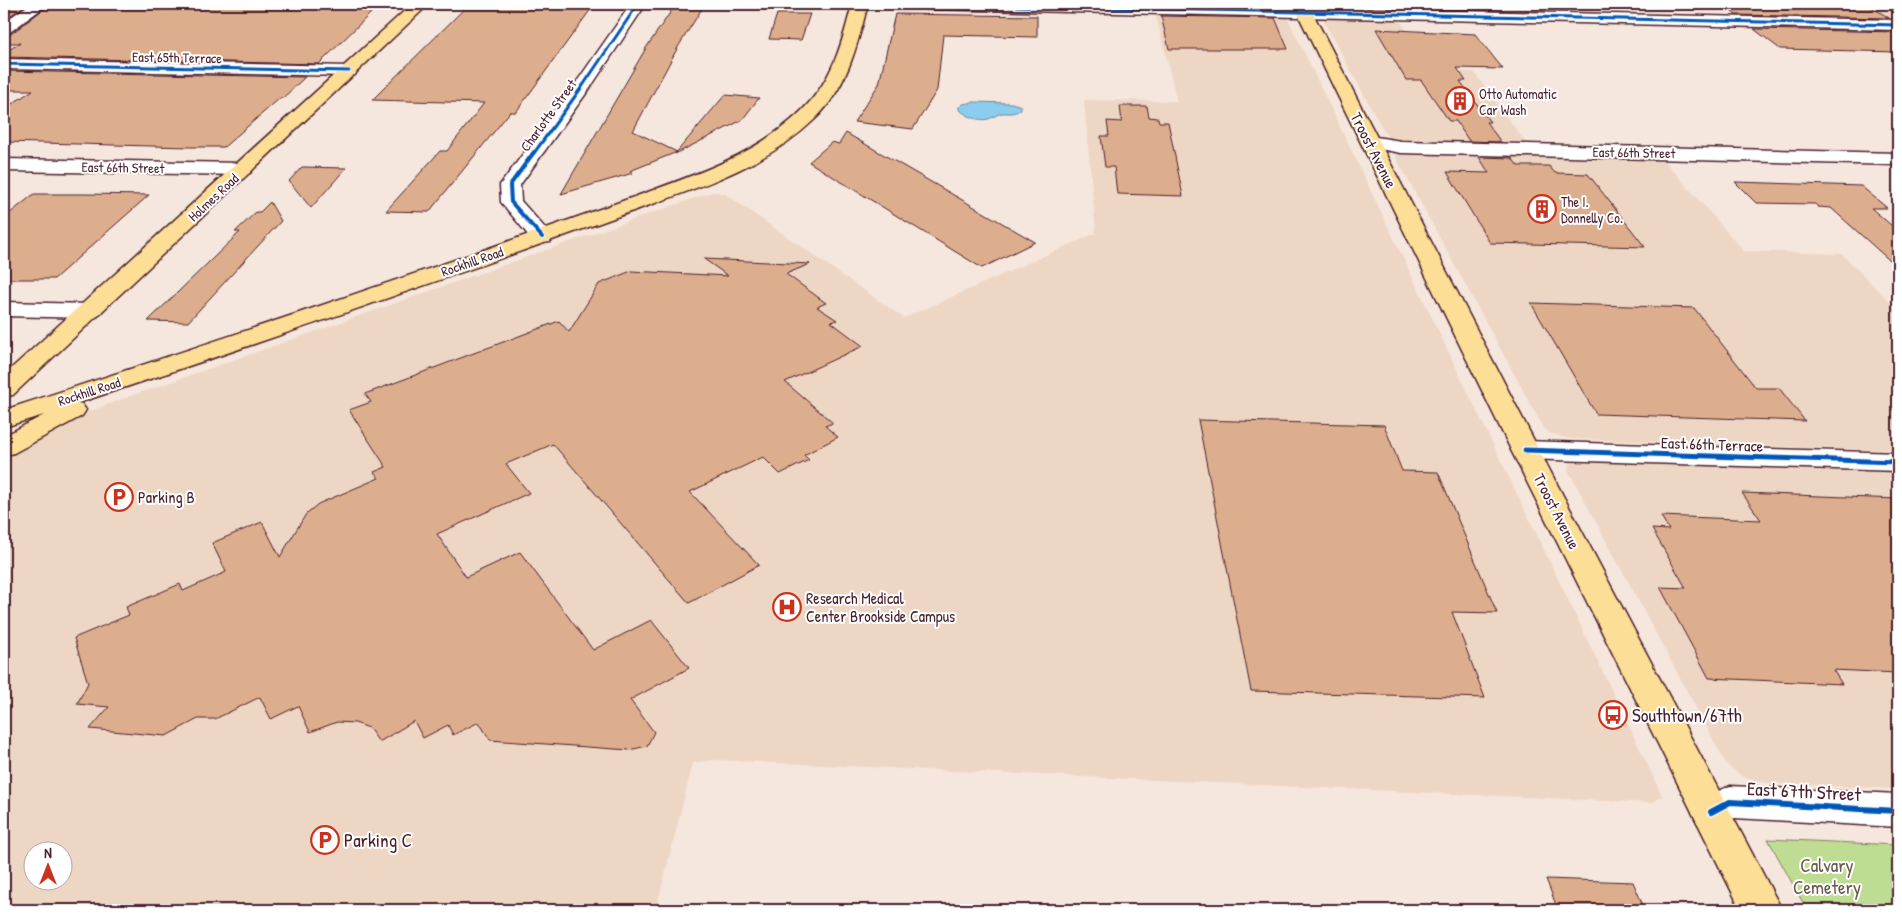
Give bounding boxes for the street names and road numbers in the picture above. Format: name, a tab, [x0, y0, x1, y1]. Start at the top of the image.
street label: East 65th Terrace	[132, 47, 223, 67]
street label: Charlotte Street	[515, 75, 581, 155]
street label: Troost Avenue	[1345, 108, 1403, 192]
street label: East 66th Street	[1592, 142, 1676, 162]
street label: East 66th Street	[81, 157, 165, 177]
street label: Holmes Road	[184, 168, 243, 225]
street label: Rockhill Road	[438, 241, 506, 280]
street label: Rockhill Road	[55, 372, 123, 410]
street label: East 66th Terrace	[1660, 431, 1764, 457]
street label: Troost Avenue	[1528, 469, 1586, 553]
street label: East 67th Street	[1746, 775, 1862, 807]

